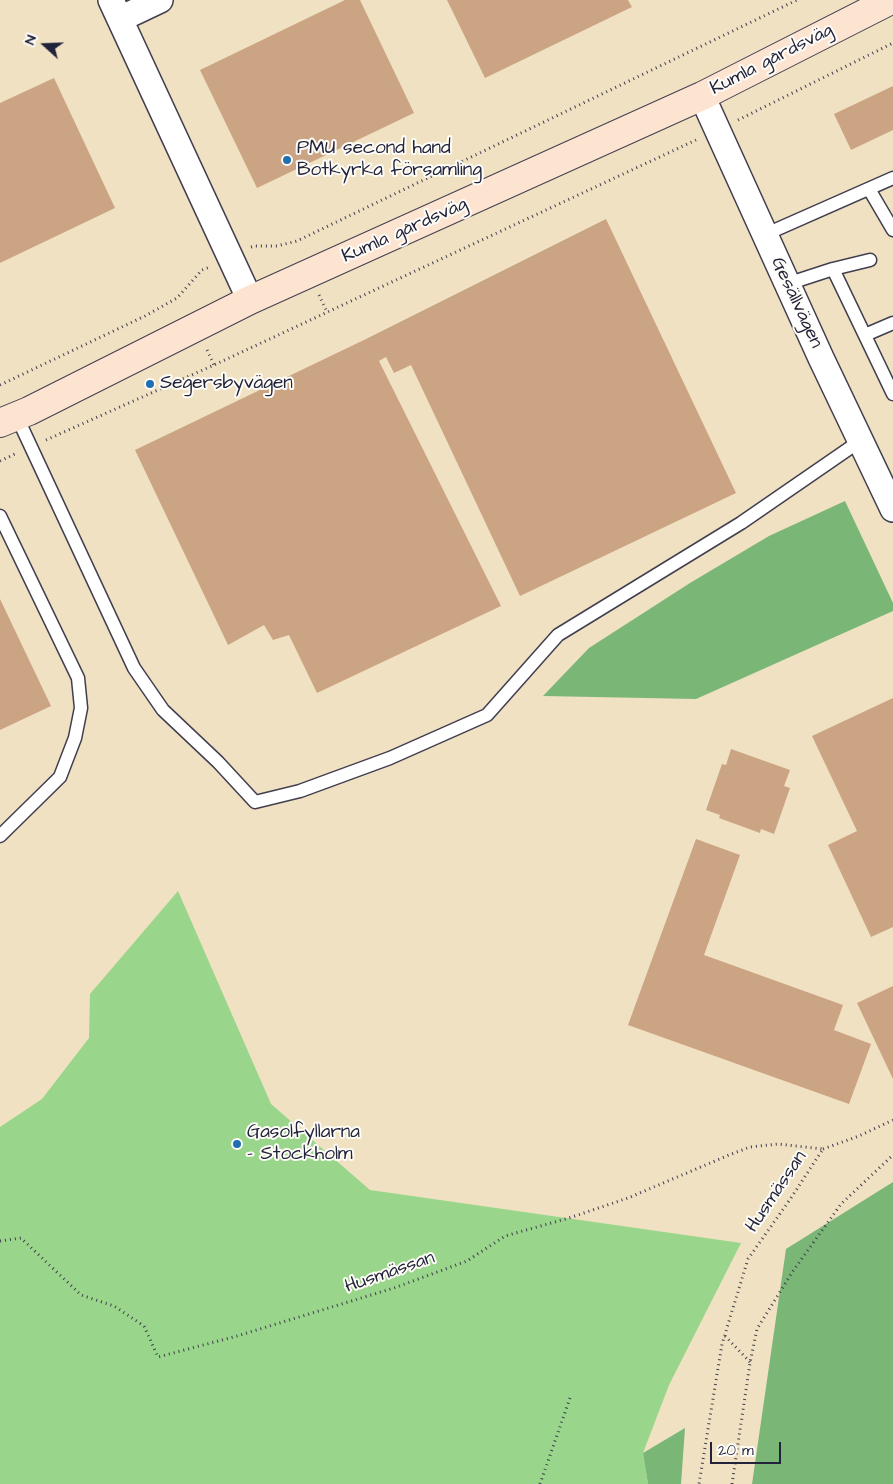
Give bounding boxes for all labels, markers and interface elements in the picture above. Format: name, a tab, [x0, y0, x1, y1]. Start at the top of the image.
street label: Kumla gårdsväg	[707, 19, 837, 101]
north arrow	[20, 20, 70, 70]
text: N	[20, 32, 42, 47]
place label: PMU second hand Botkyrka församling	[297, 138, 482, 182]
marker: PMU second hand Botkyrka församling	[281, 154, 293, 166]
street label: Kumla gårdsväg	[339, 193, 471, 269]
street label: Gesällvägen	[765, 254, 827, 352]
place label: Segersbyvägen	[160, 373, 293, 395]
marker: Segersbyvägen	[144, 378, 156, 390]
place label: Gasolfyllarna - Stockholm	[247, 1122, 360, 1166]
marker: Gasolfyllarna - Stockholm	[231, 1138, 243, 1150]
street label: Husmässan	[741, 1147, 813, 1237]
street label: Husmässan	[342, 1247, 438, 1299]
scale bar	[713, 1432, 784, 1464]
text: 20 m	[718, 1440, 754, 1461]

